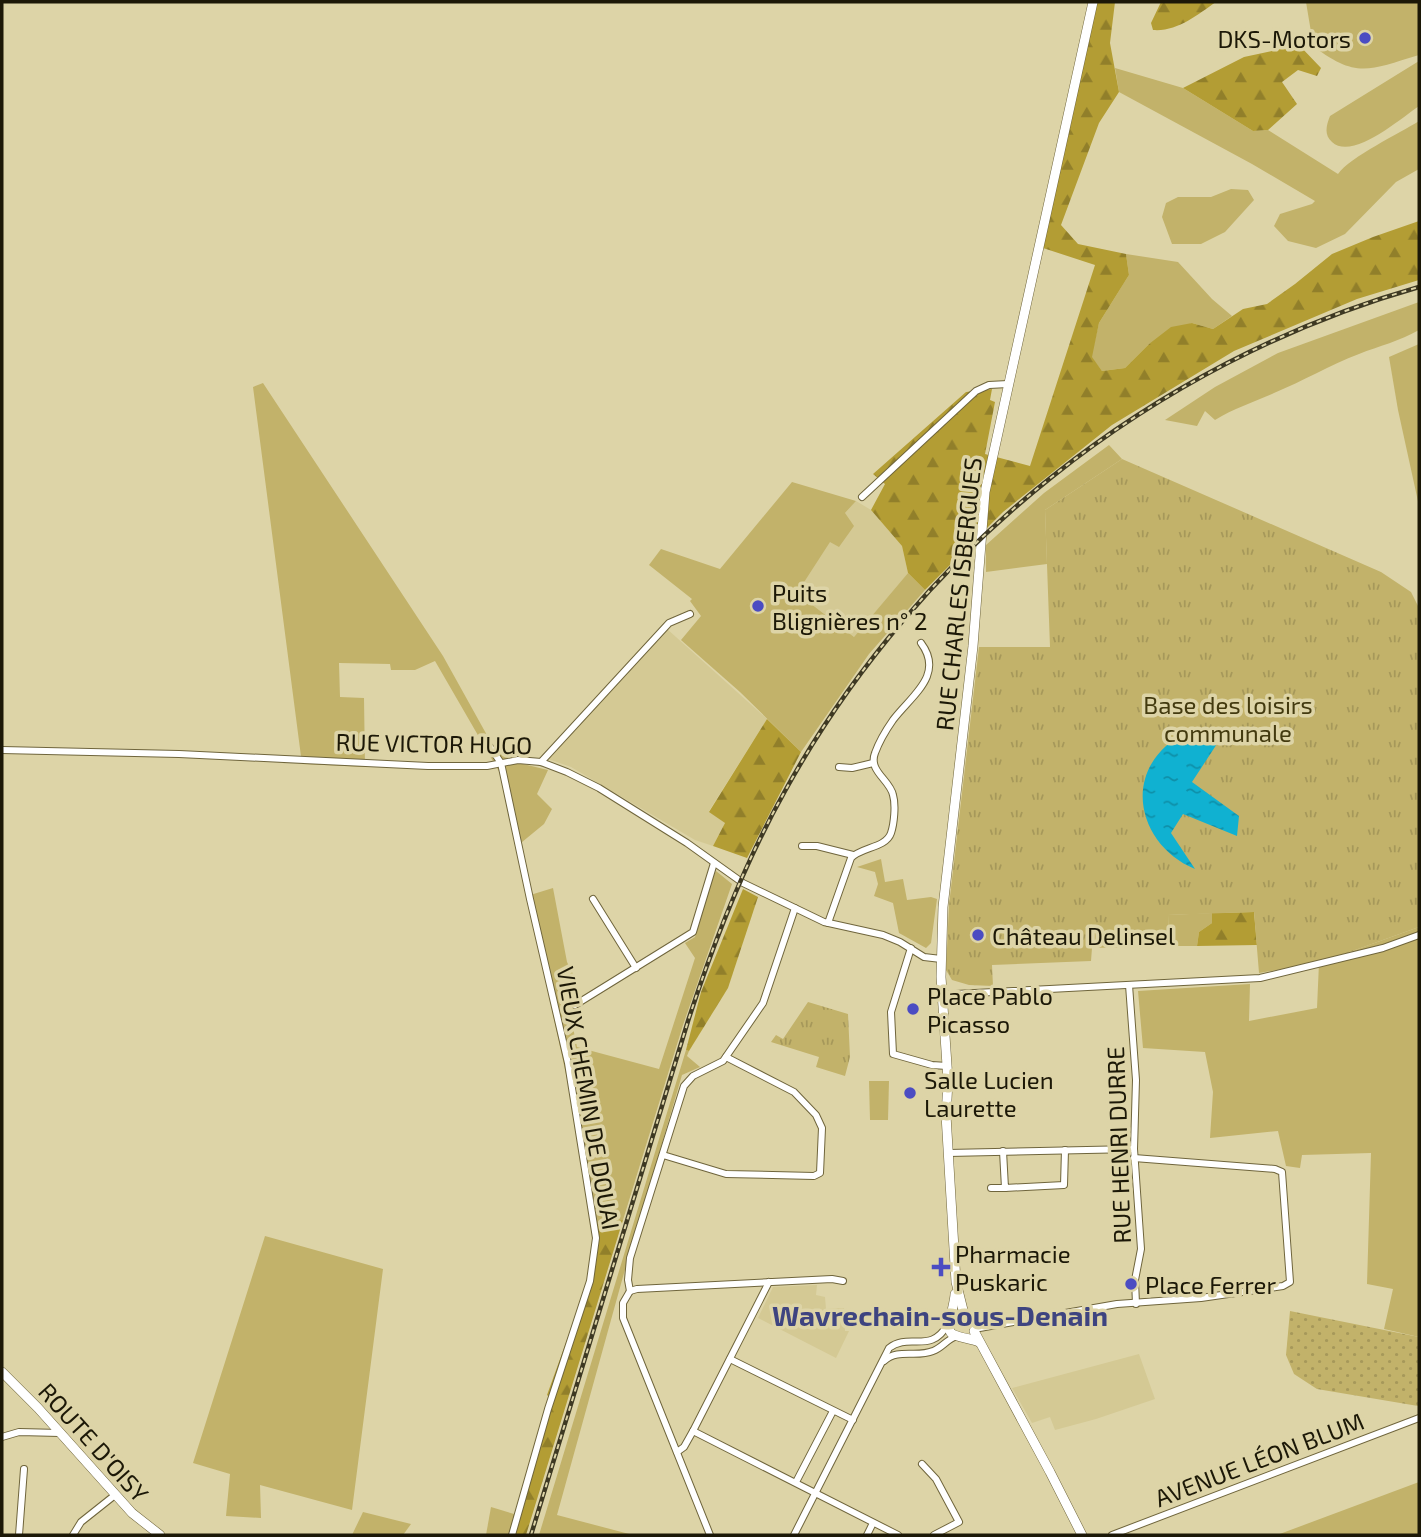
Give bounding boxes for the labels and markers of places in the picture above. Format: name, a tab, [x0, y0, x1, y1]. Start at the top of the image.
place label: DKS-Motors	[1217, 24, 1351, 53]
marker: DKS-Motors	[1357, 30, 1373, 46]
place label: Puits Blignières n° 2	[772, 578, 927, 635]
marker: Puits Blignières n° 2	[750, 598, 766, 614]
place label: Château Delinsel	[992, 921, 1175, 950]
marker: Château Delinsel	[970, 927, 986, 943]
place label: Place Pablo Picasso	[927, 981, 1053, 1038]
marker: Place Pablo Picasso	[905, 1001, 921, 1017]
place label: Salle Lucien Laurette	[924, 1065, 1054, 1122]
marker: Salle Lucien Laurette	[902, 1085, 918, 1101]
place label: Pharmacie Puskaric	[955, 1239, 1071, 1296]
marker: Pharmacie Puskaric	[933, 1259, 949, 1275]
place label: Place Ferrer	[1145, 1270, 1277, 1299]
marker: Place Ferrer	[1123, 1276, 1139, 1292]

